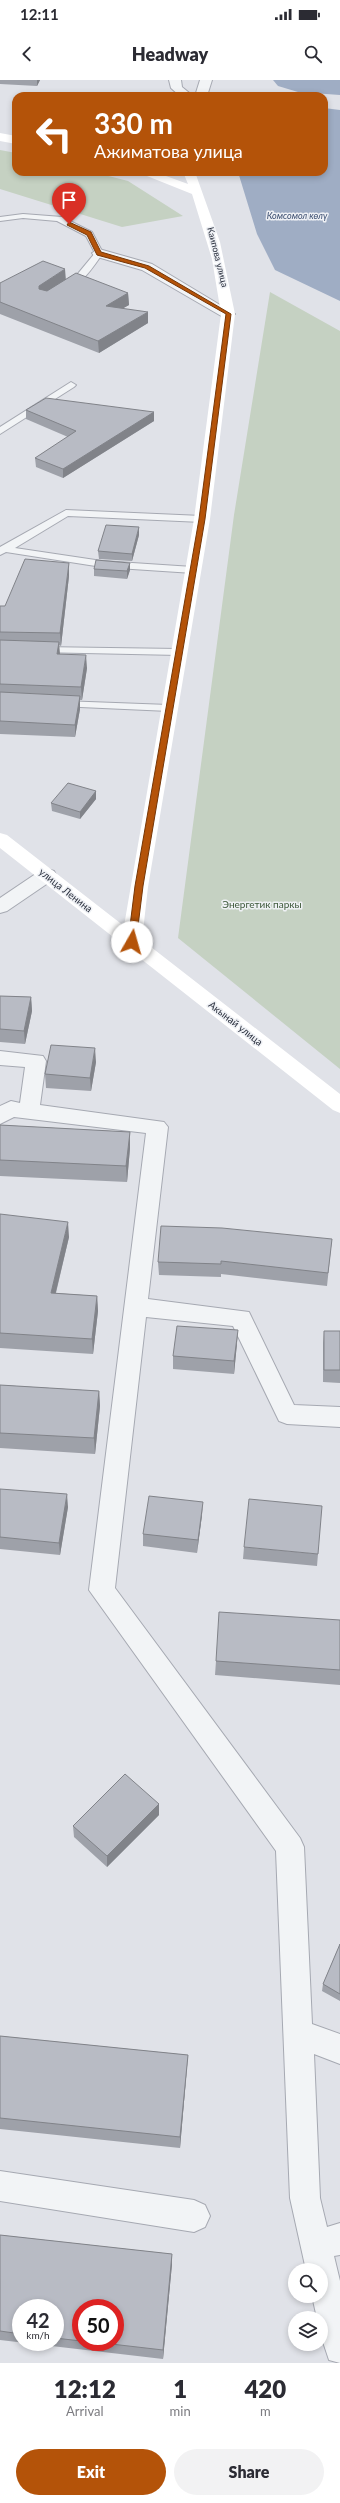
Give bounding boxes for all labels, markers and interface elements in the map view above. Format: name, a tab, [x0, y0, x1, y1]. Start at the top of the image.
text: 12:11	[20, 5, 59, 23]
icon: back	[16, 43, 38, 65]
text: Headway	[132, 43, 208, 65]
icon: search	[302, 43, 324, 65]
text: 330 m	[94, 106, 173, 140]
icon: left	[28, 108, 80, 160]
text: Ажиматова улица	[94, 140, 243, 162]
pin	[52, 183, 86, 224]
icon: arrive	[58, 189, 80, 211]
water label: Комсомол көлү	[267, 210, 328, 221]
street label: Каипова улица	[205, 226, 231, 288]
street label: улица Ленина	[37, 865, 95, 915]
park label: Энергетик паркы	[222, 898, 302, 910]
position arrow	[111, 921, 153, 963]
street label: Акынай улица	[207, 998, 265, 1048]
map controls	[288, 2263, 328, 2351]
button: search	[288, 2263, 328, 2303]
speed limit sign: 50	[72, 2299, 124, 2351]
text: 42	[26, 2308, 50, 2332]
button: layers	[288, 2311, 328, 2351]
text: km/h	[26, 2329, 50, 2341]
text: 12:12	[54, 2374, 116, 2403]
text: 1	[173, 2374, 187, 2403]
text: 420	[244, 2374, 286, 2403]
text: Arrival	[66, 2403, 104, 2419]
text: min	[170, 2403, 191, 2419]
text: m	[260, 2403, 271, 2419]
button: Exit	[16, 2449, 166, 2495]
button: Share	[174, 2449, 324, 2495]

